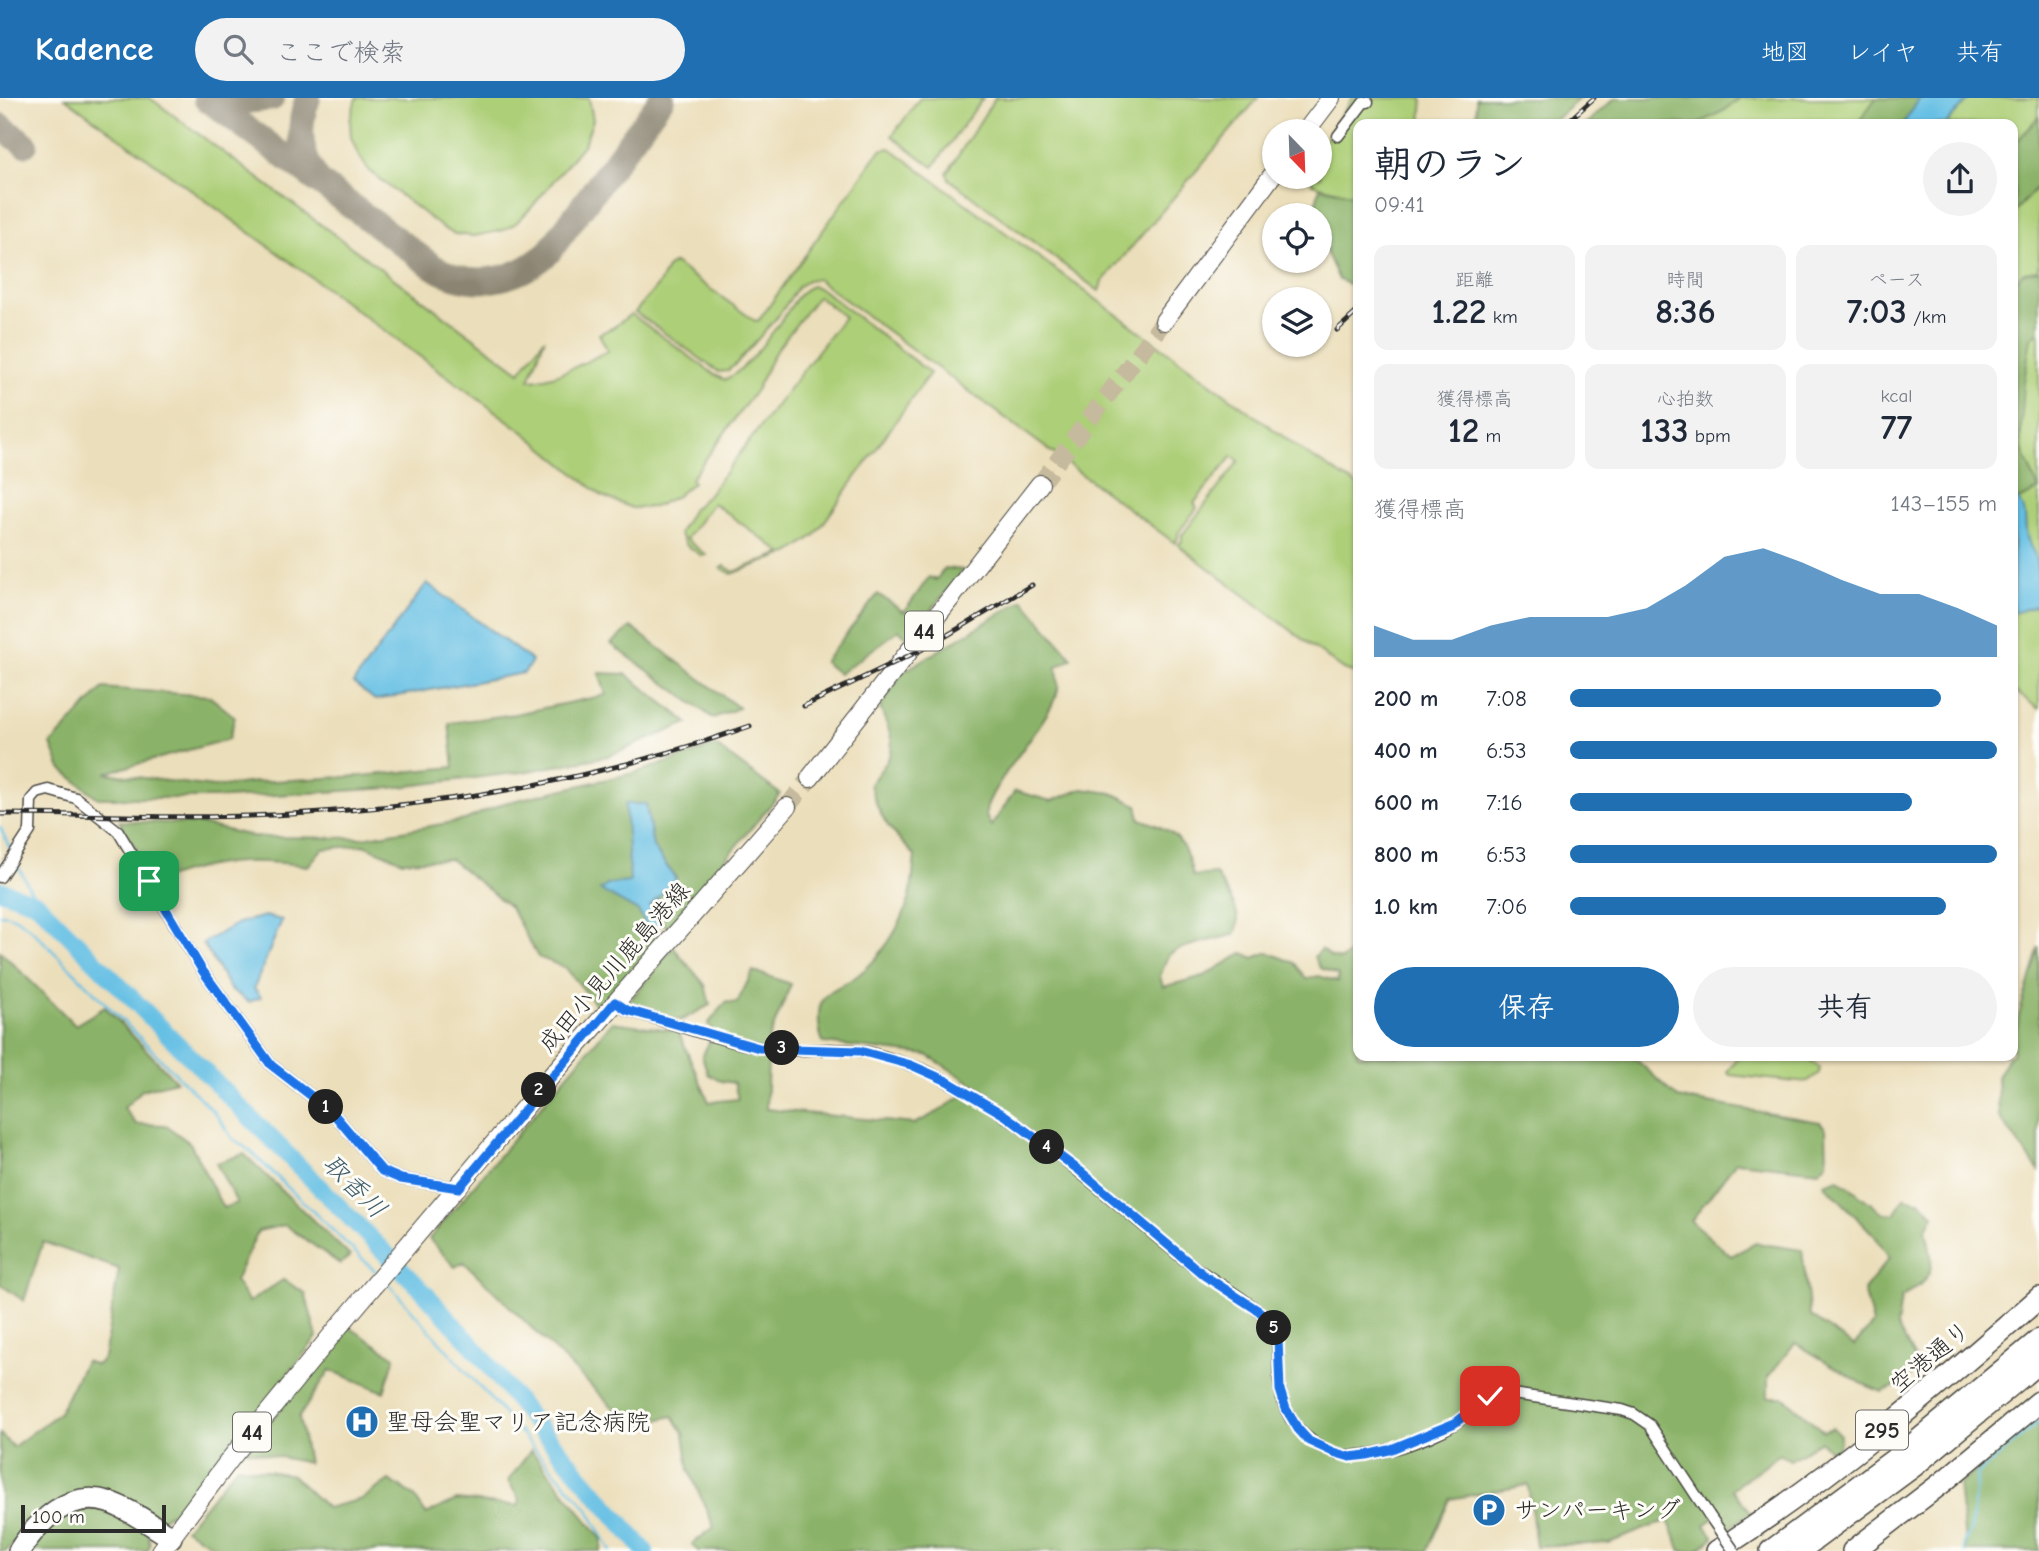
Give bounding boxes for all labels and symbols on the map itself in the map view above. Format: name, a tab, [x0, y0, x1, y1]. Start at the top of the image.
north arrow	[1262, 119, 1332, 189]
road number: 44	[905, 611, 943, 650]
pin	[119, 851, 179, 911]
street label: 成田小見川鹿島港線	[533, 876, 695, 1058]
pin: 3	[764, 1030, 800, 1066]
pin: 2	[522, 1072, 556, 1108]
pin: 1	[308, 1090, 344, 1124]
pin: 4	[1030, 1130, 1064, 1164]
water label: 取香川	[316, 1149, 392, 1225]
pin: 5	[1256, 1310, 1292, 1346]
street label: 空港通り	[1884, 1315, 1976, 1399]
pin	[1460, 1366, 1520, 1426]
hospital icon: 聖母会聖マリア記念病院	[343, 1403, 381, 1441]
place label: 聖母会聖マリア記念病院	[386, 1408, 650, 1436]
road number: 295	[1856, 1410, 1908, 1450]
road number: 44	[233, 1413, 271, 1452]
parking icon: サンパーキング	[1470, 1491, 1508, 1529]
place label: サンパーキング	[1514, 1496, 1681, 1524]
scale bar	[21, 1502, 166, 1534]

